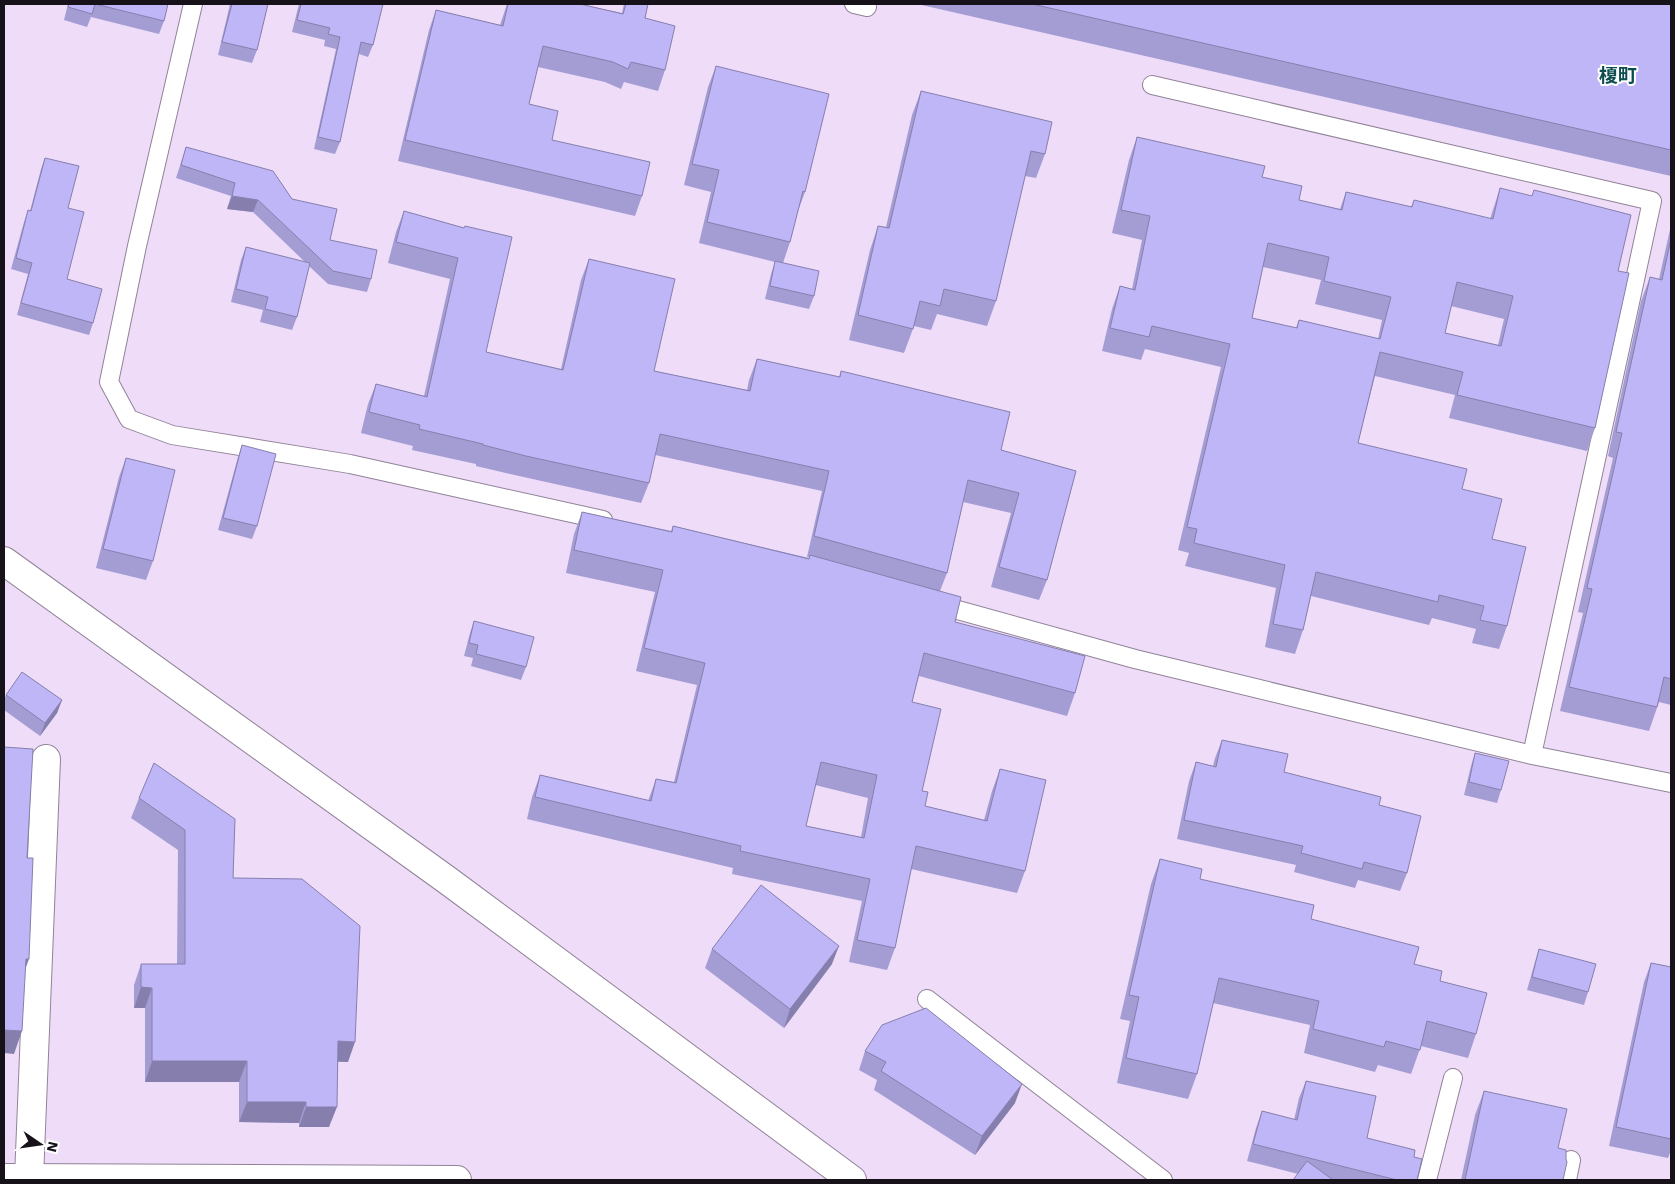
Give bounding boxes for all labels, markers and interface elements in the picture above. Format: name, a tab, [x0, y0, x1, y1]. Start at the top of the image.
district label: 榎町	[1599, 64, 1637, 87]
north arrow	[15, 1119, 65, 1169]
text: N	[44, 1140, 62, 1154]

